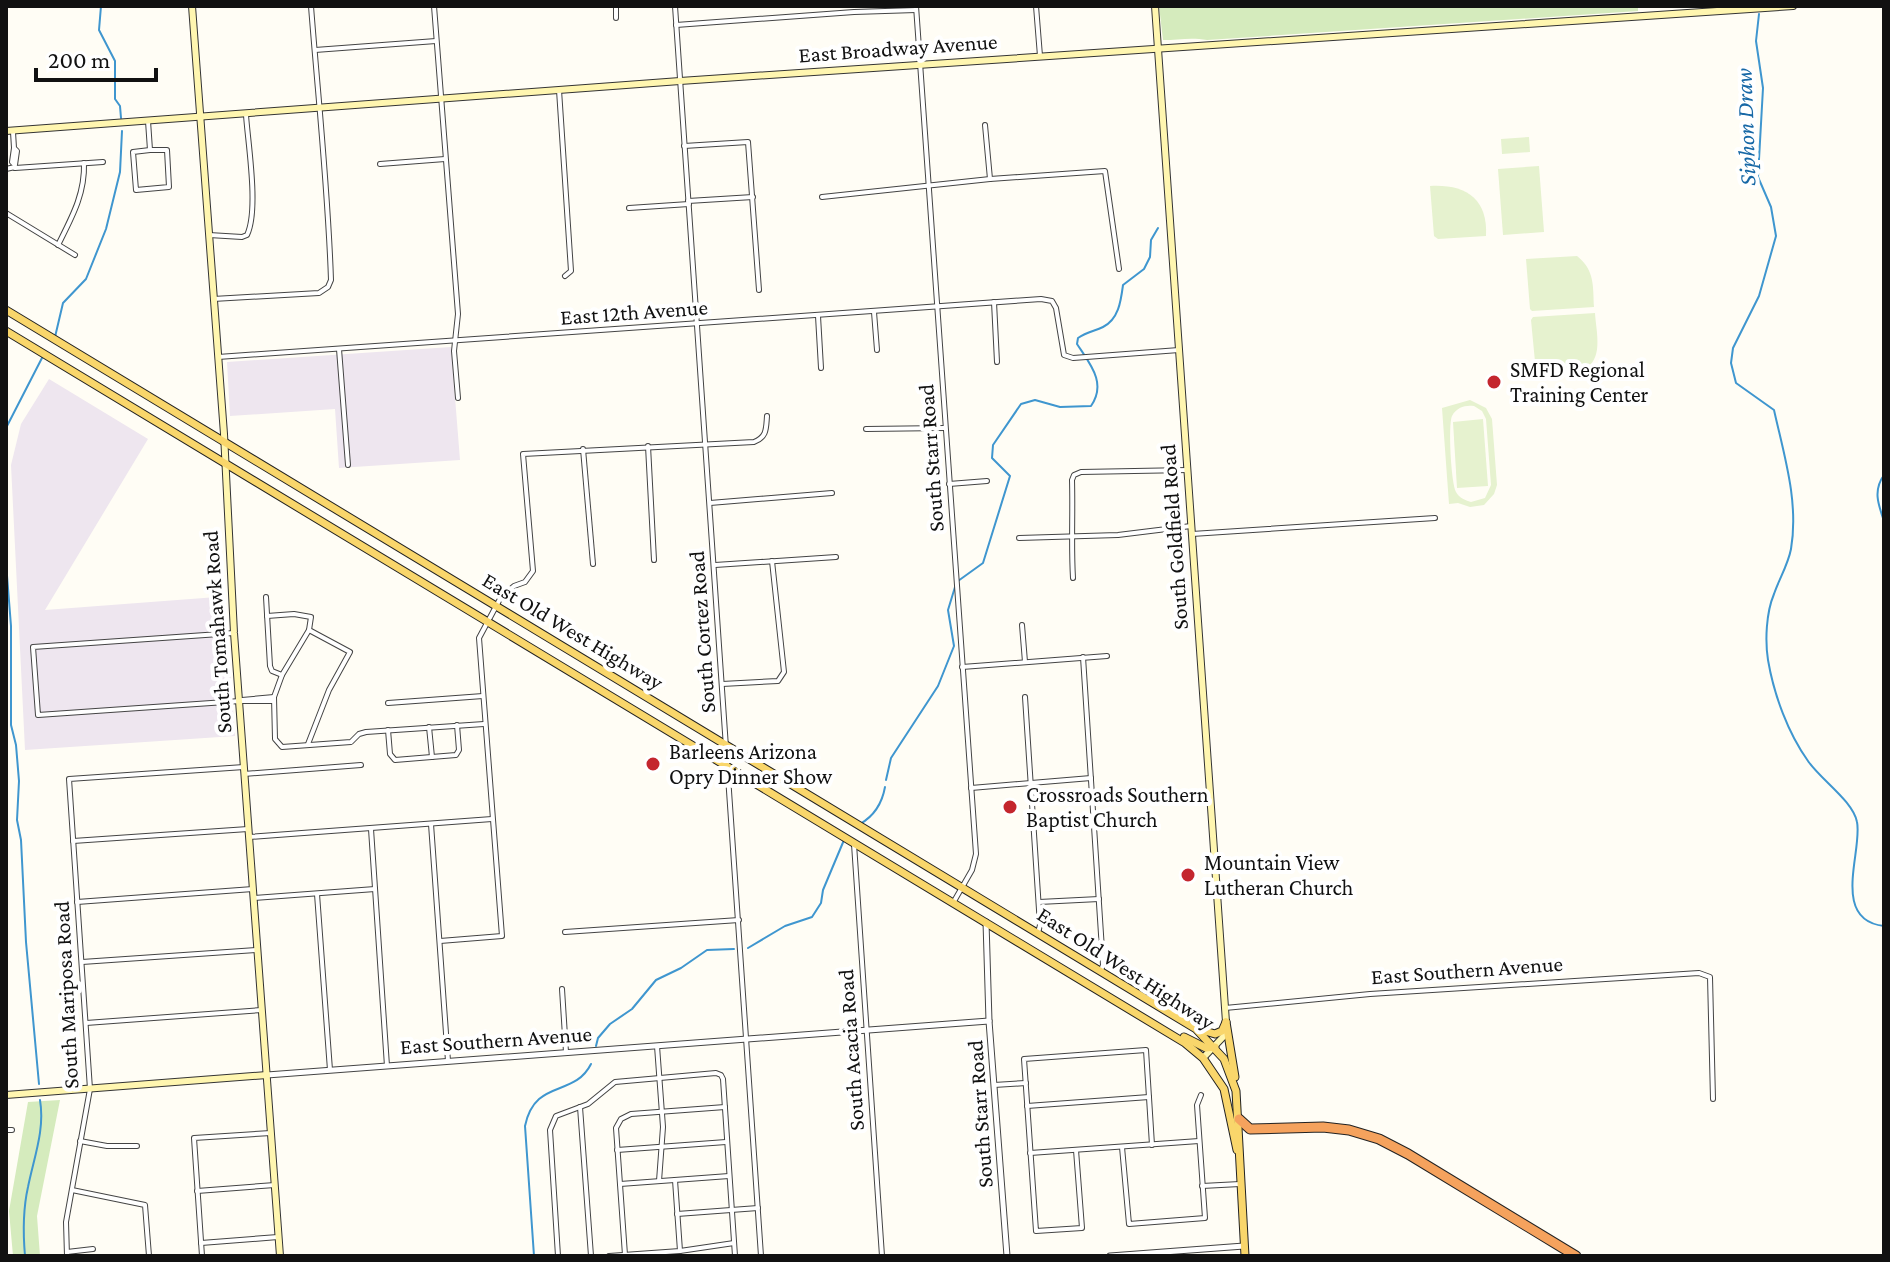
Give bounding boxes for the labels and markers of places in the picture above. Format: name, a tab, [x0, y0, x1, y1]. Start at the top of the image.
place label: SMFD Regional Training Center	[1510, 357, 1649, 407]
marker: SMFD Regional Training Center	[1485, 373, 1503, 391]
place label: Barleens Arizona Opry Dinner Show	[669, 739, 833, 789]
marker: Barleens Arizona Opry Dinner Show	[644, 755, 662, 773]
place label: Crossroads Southern Baptist Church	[1026, 782, 1209, 832]
marker: Crossroads Southern Baptist Church	[1001, 798, 1019, 816]
place label: Mountain View Lutheran Church	[1204, 850, 1354, 900]
marker: Mountain View Lutheran Church	[1179, 866, 1197, 884]

